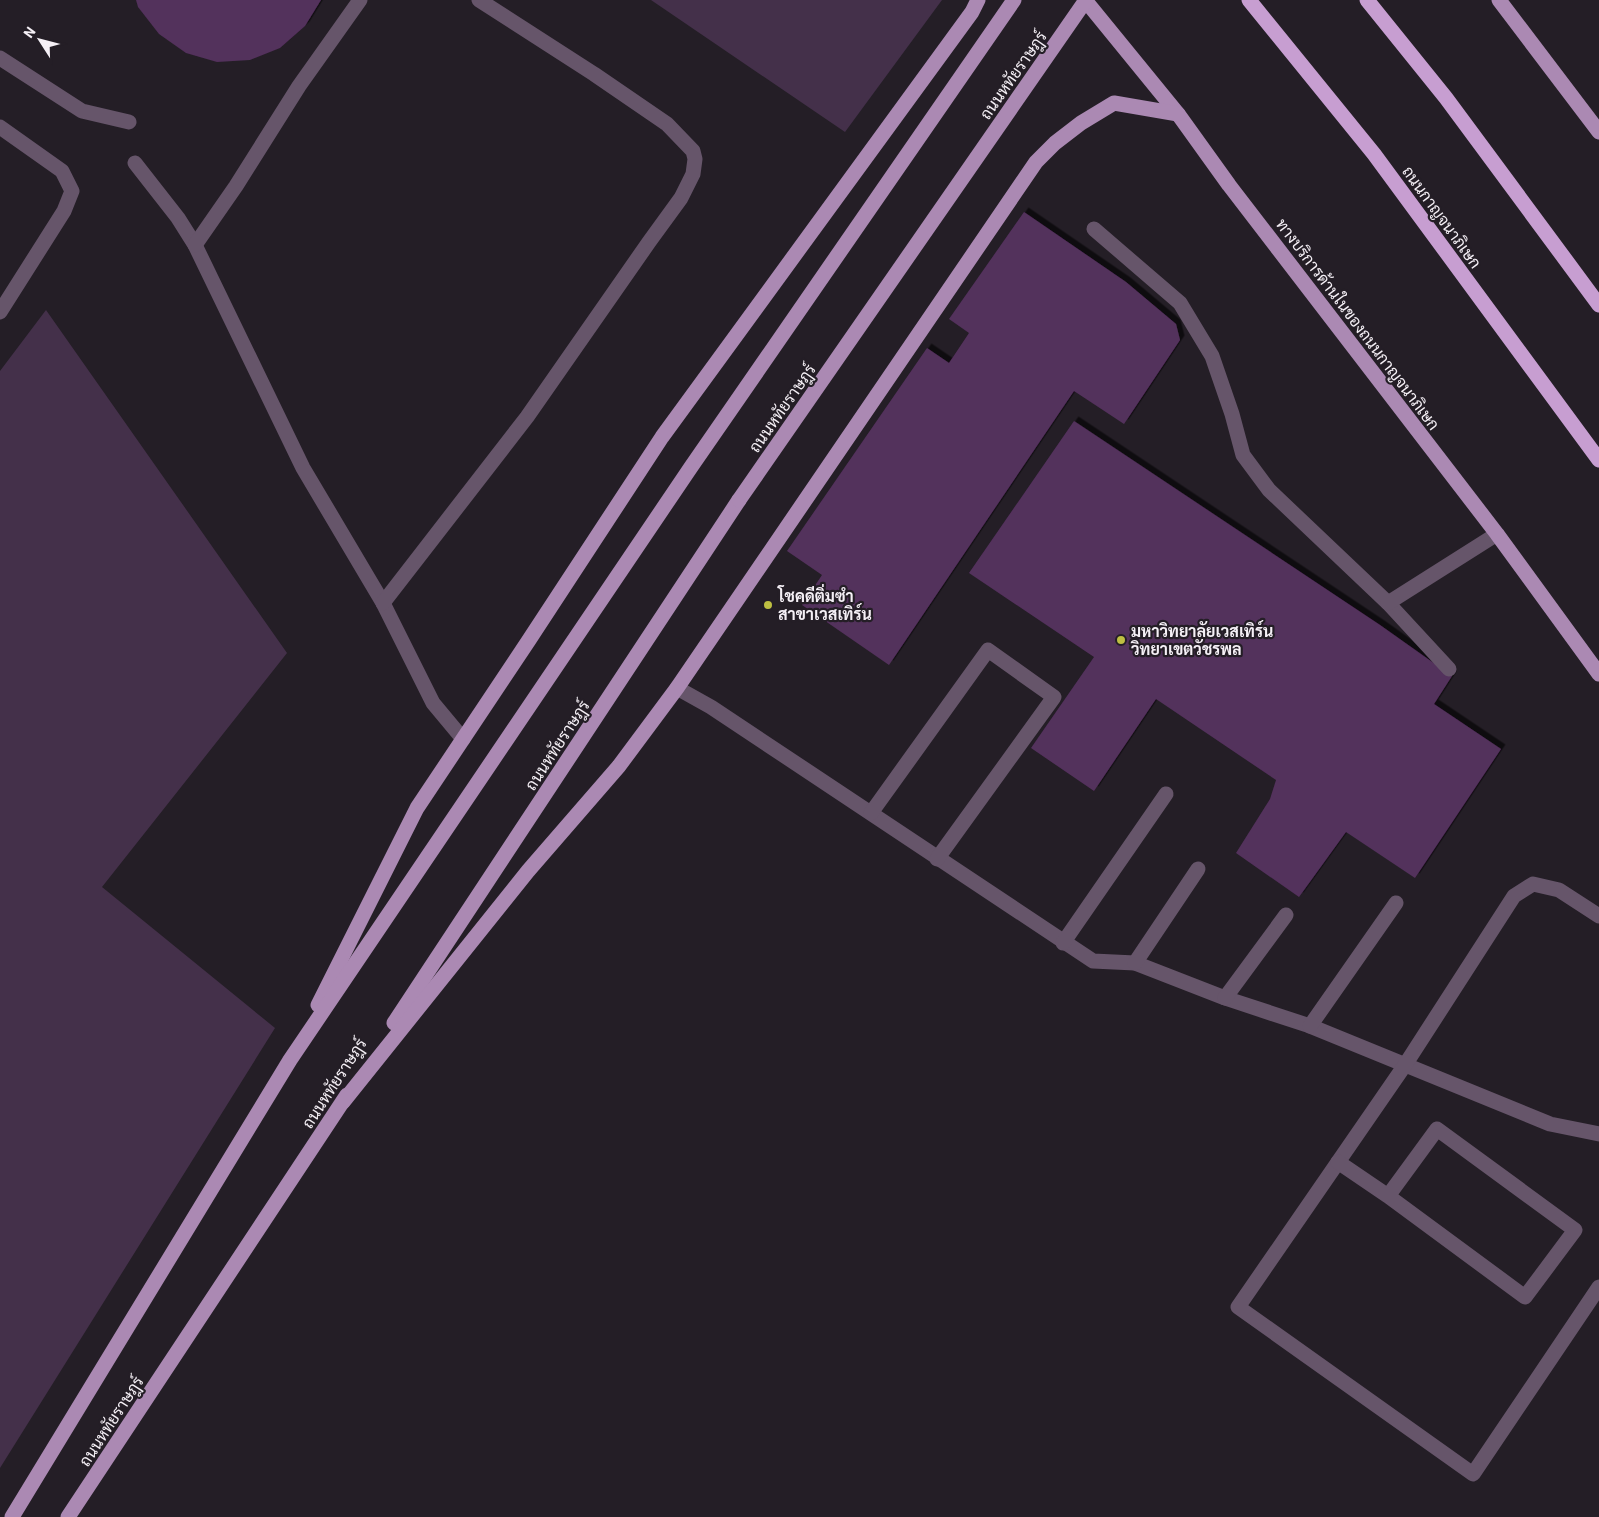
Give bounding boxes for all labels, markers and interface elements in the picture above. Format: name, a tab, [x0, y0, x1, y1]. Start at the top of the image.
north arrow	[15, 15, 65, 65]
text: N	[19, 23, 39, 41]
street label: ถนนหทัยราษฎร์	[974, 26, 1052, 124]
street label: ถนนกาญจนาภิเษก	[1398, 162, 1486, 272]
street label: ทางบริการด้านในของถนนกาญจนาภิเษก	[1272, 214, 1445, 434]
street label: ถนนหทัยราษฎร์	[743, 359, 821, 457]
place label: โชคดีติ่มซำ สาขาเวสเทิร์น	[777, 583, 872, 623]
marker: โชคดีติ่มซำ สาขาเวสเทิร์น	[762, 599, 774, 611]
place label: มหาวิทยาลัยเวสเทิร์น วิทยาเขตวัชรพล	[1130, 620, 1273, 658]
marker: มหาวิทยาลัยเวสเทิร์น วิทยาเขตวัชรพล	[1115, 634, 1127, 646]
street label: ถนนหทัยราษฎร์	[519, 695, 595, 794]
street label: ถนนหทัยราษฎร์	[296, 1033, 372, 1132]
street label: ถนนหทัยราษฎร์	[73, 1371, 149, 1470]

